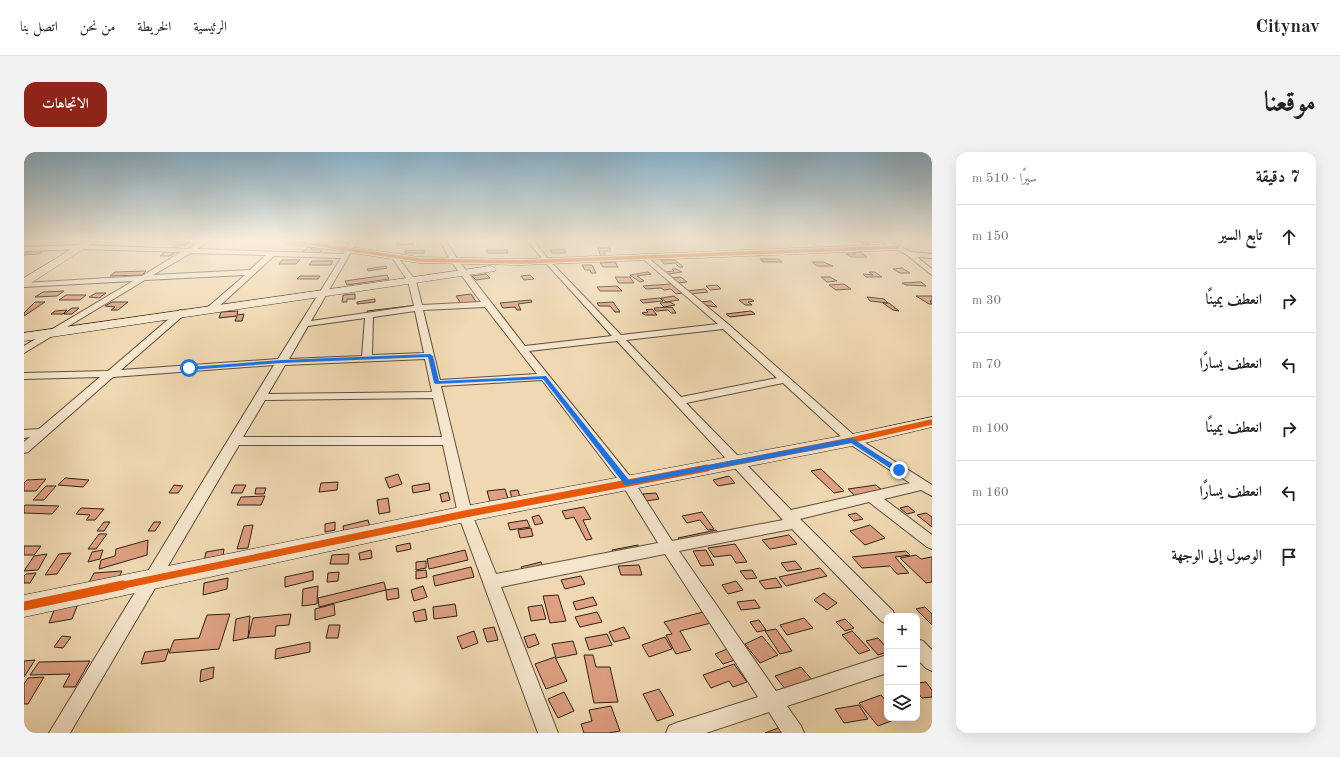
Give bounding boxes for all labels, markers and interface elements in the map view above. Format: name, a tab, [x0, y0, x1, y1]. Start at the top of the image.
text: Citynav	[1256, 18, 1320, 37]
text: اتصل بنا	[20, 20, 58, 34]
text: من نحن	[80, 20, 115, 34]
text: الخريطة	[137, 20, 171, 34]
text: الرئيسية	[193, 20, 227, 34]
button: الاتجاهات	[24, 82, 107, 127]
text: موقعنا	[1264, 90, 1316, 118]
text: 7 دقيقة	[1256, 169, 1300, 186]
text: سيرًا · 510 m	[972, 172, 1037, 185]
icon: ahead	[1278, 226, 1300, 248]
text: تابع السير	[1219, 229, 1262, 244]
text: 150 m	[972, 230, 1009, 243]
icon: right	[1278, 290, 1300, 312]
text: انعطف يمينًا	[1206, 293, 1262, 308]
text: 30 m	[972, 294, 1001, 307]
icon: left	[1278, 354, 1300, 376]
text: انعطف يسارًا	[1200, 357, 1262, 372]
text: 70 m	[972, 358, 1001, 371]
route start	[180, 359, 198, 377]
icon: right	[1278, 418, 1300, 440]
text: انعطف يمينًا	[1206, 421, 1262, 436]
text: 100 m	[972, 422, 1009, 435]
route end	[890, 461, 908, 479]
icon: left	[1278, 482, 1300, 504]
text: انعطف يسارًا	[1200, 485, 1262, 500]
text: 160 m	[972, 486, 1009, 499]
icon: arrive	[1278, 546, 1300, 568]
text: الوصول إلى الوجهة	[1171, 549, 1262, 564]
map controls	[884, 613, 920, 721]
button: +	[884, 613, 920, 649]
button: −	[884, 649, 920, 685]
button: layers	[884, 685, 920, 721]

